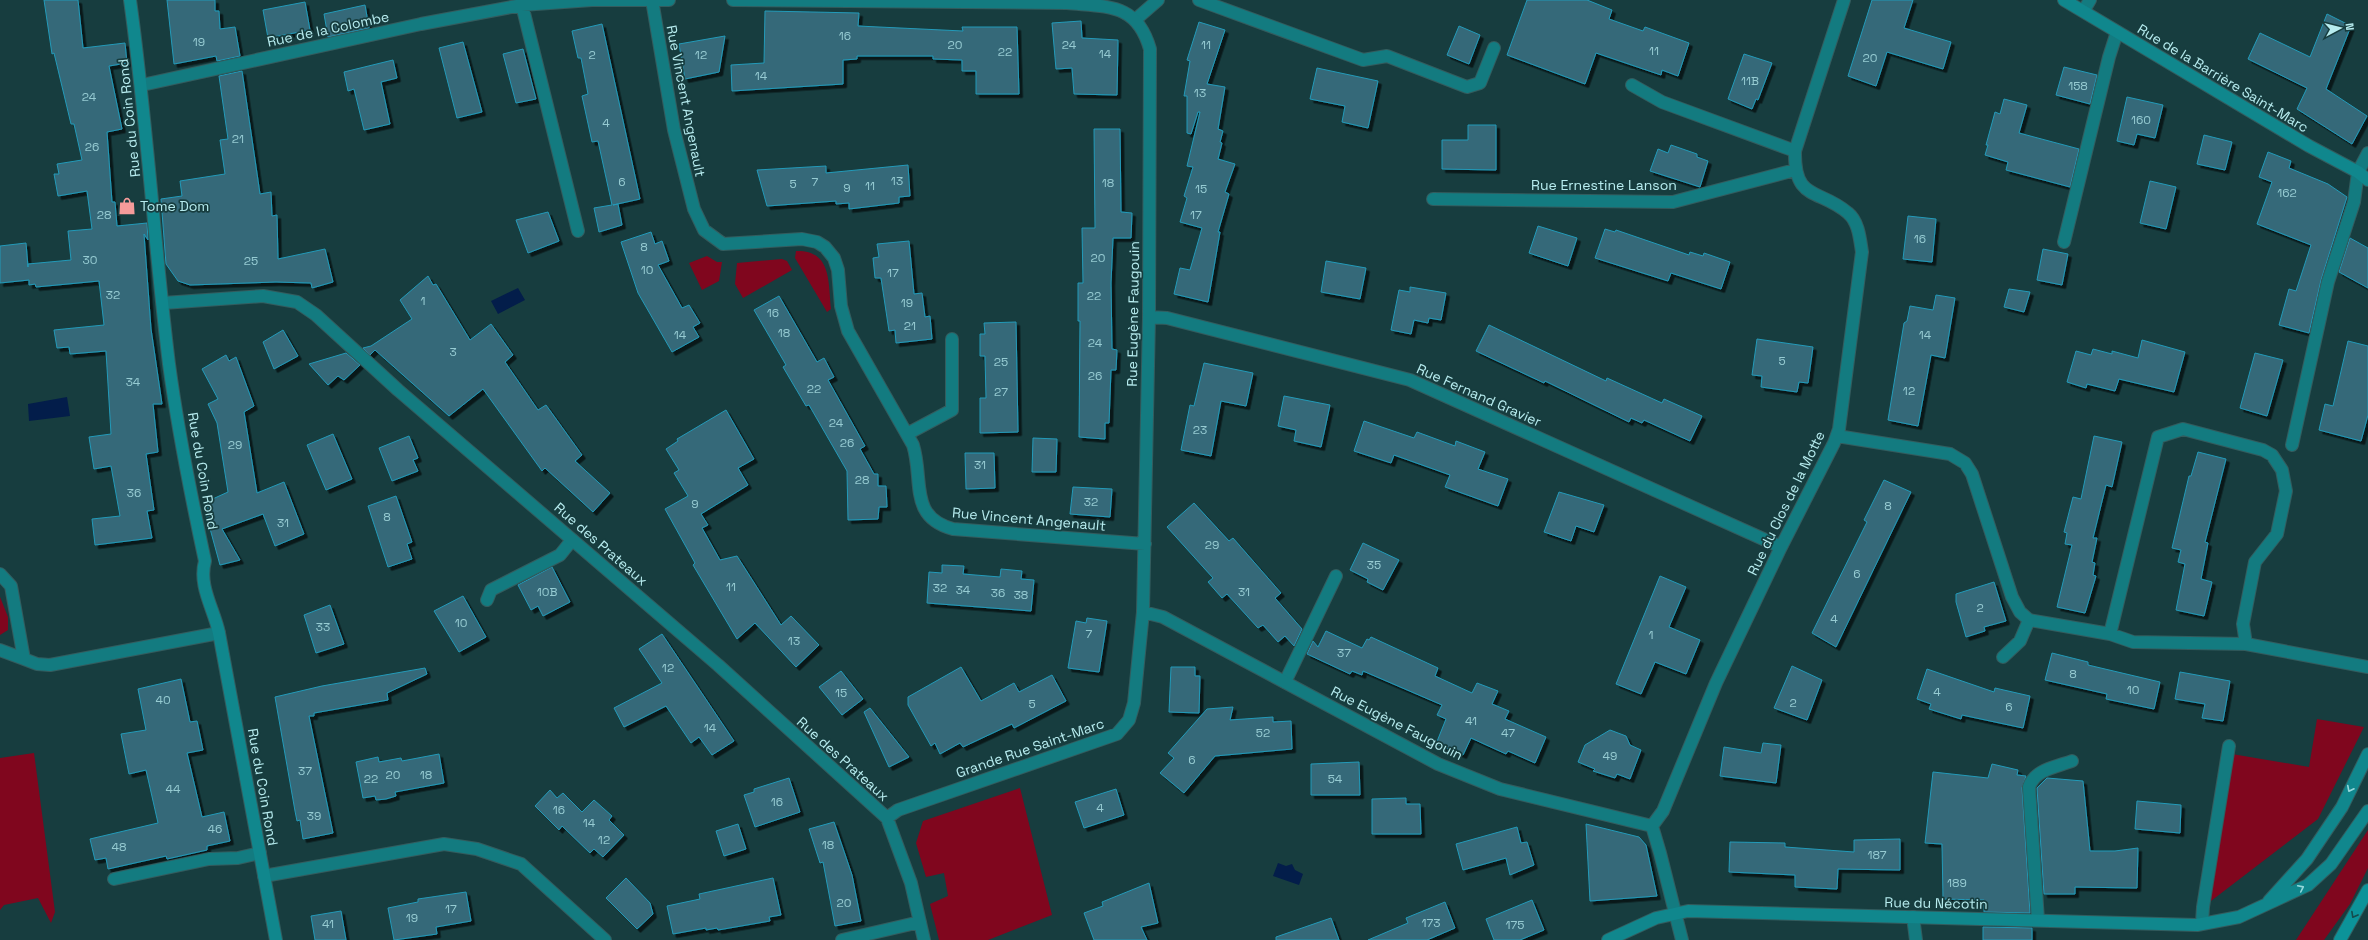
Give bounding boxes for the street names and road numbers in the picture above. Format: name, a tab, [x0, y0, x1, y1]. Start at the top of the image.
street label: Rue de la Colombe	[265, 7, 391, 51]
street label: Rue de la Barrière Saint-Marc	[2134, 20, 2312, 136]
street label: Rue Vincent Angenault	[662, 24, 710, 178]
street label: Rue du Coin Rond	[114, 58, 144, 178]
street label: Rue Ernestine Lanson	[1531, 176, 1677, 194]
street label: Rue Eugène Faugouin	[1123, 241, 1143, 387]
street label: Rue Fernand Gravier	[1414, 359, 1544, 431]
street label: Rue du Coin Rond	[184, 411, 222, 531]
street label: Rue du Clos de la Motte	[1743, 428, 1829, 578]
street label: Rue des Prateaux	[551, 499, 651, 589]
street label: Rue Vincent Angenault	[951, 503, 1107, 535]
street label: Rue Eugène Faugouin	[1328, 682, 1466, 764]
street label: Rue des Prateaux	[793, 713, 893, 805]
street label: Grande Rue Saint-Marc	[953, 714, 1107, 782]
street label: Rue du Coin Rond	[244, 727, 282, 847]
street label: Rue du Nécotin	[1884, 893, 1988, 913]

